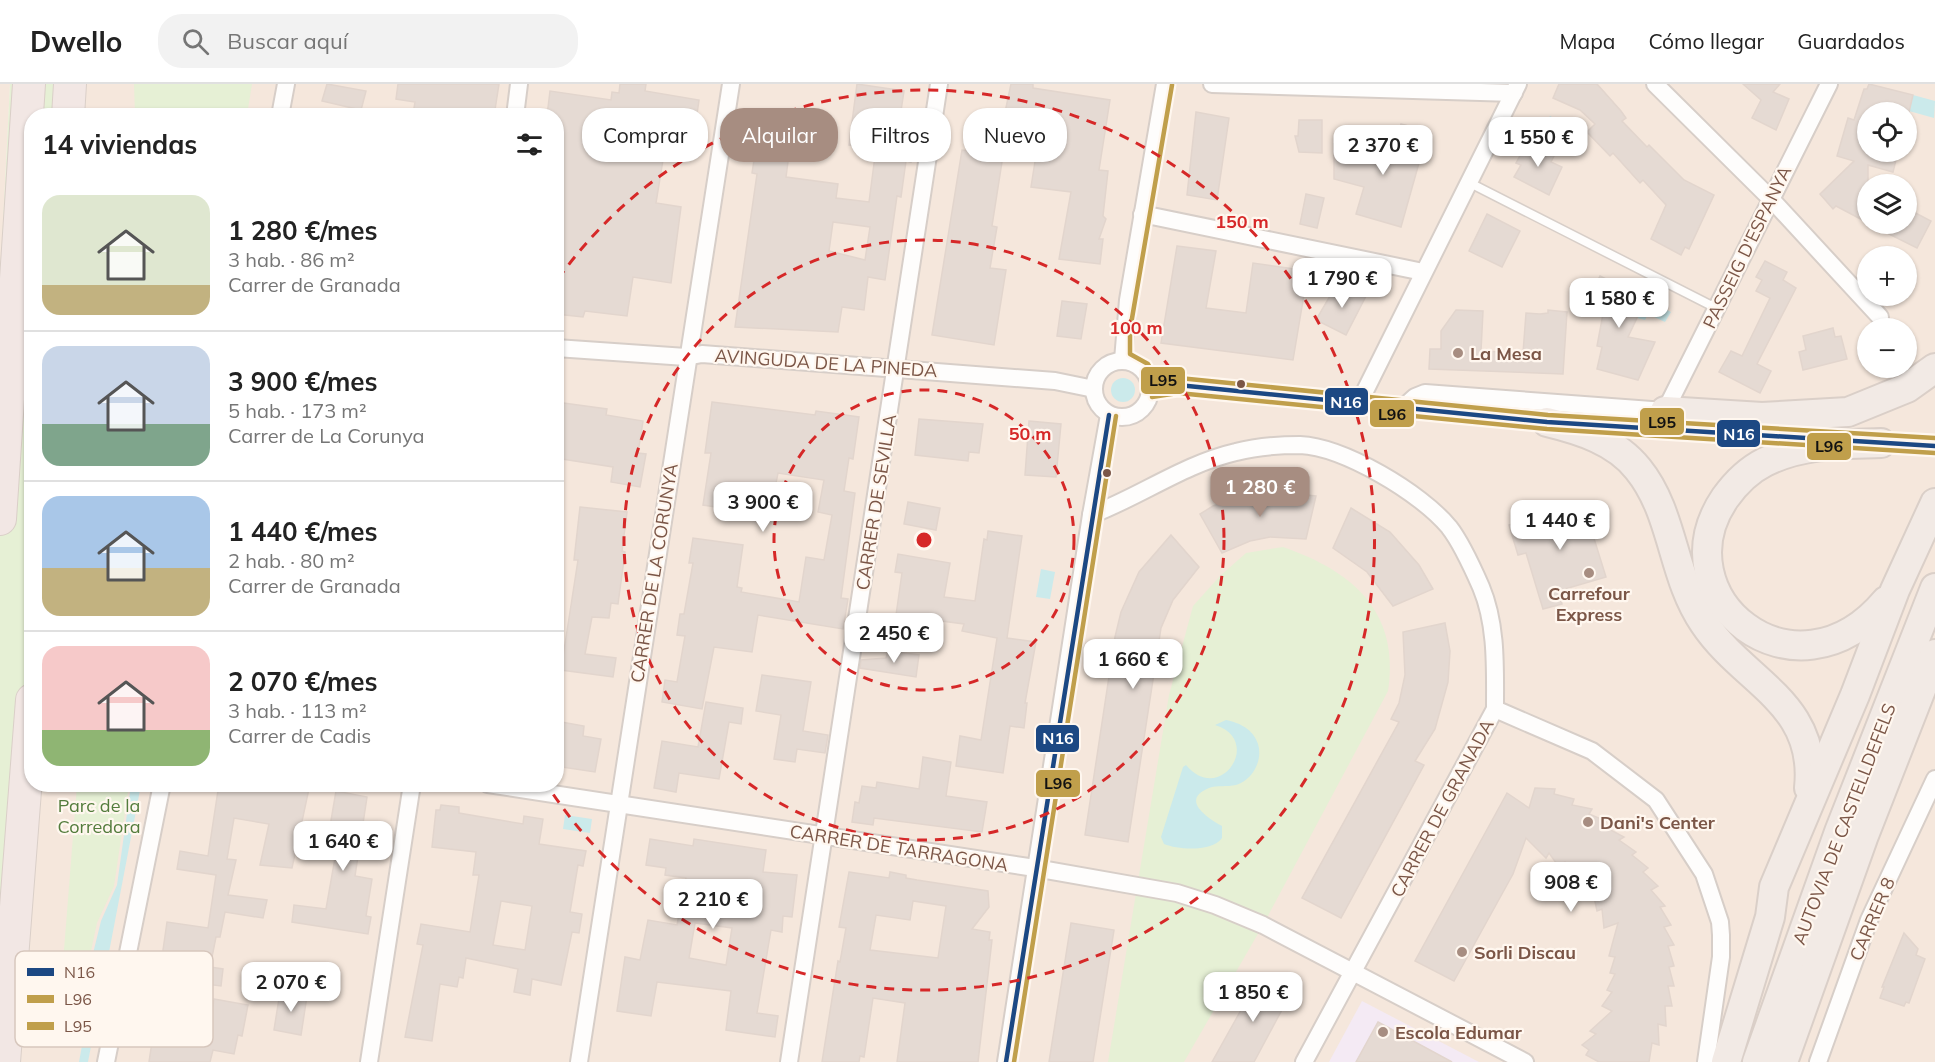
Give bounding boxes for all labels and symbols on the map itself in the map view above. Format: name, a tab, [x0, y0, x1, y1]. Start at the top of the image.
pin: 1 550 €	[1483, 117, 1593, 168]
pin: 2 370 €	[1328, 125, 1438, 176]
street label: PASSEIG D'ESPANYA	[1698, 162, 1796, 332]
text: 150 m	[1215, 210, 1269, 233]
pin: 1 790 €	[1287, 258, 1397, 309]
pin: 1 580 €	[1564, 278, 1674, 329]
text: 100 m	[1109, 316, 1163, 339]
place label: La Mesa	[1470, 342, 1542, 365]
street label: AVINGUDA DE LA PINEDA	[714, 344, 938, 382]
marker: La Mesa	[1451, 346, 1465, 360]
line badge: L95	[1140, 366, 1186, 395]
text: L95	[1149, 370, 1177, 390]
unlabelled marker	[1235, 378, 1247, 390]
line badge: N16	[1324, 387, 1369, 416]
text: N16	[1330, 392, 1362, 412]
line badge: L96	[1369, 399, 1415, 428]
text: L96	[1378, 404, 1406, 424]
line badge: L95	[1639, 407, 1685, 436]
street label: CARRER DE SEVILLA	[851, 412, 901, 592]
text: L95	[1648, 412, 1676, 432]
line badge: N16	[1716, 419, 1761, 448]
text: 50 m	[1009, 422, 1051, 445]
text: N16	[1723, 424, 1755, 444]
line badge: L96	[1806, 432, 1852, 461]
text: L96	[1815, 436, 1843, 456]
street label: CARRER DE LA CORUNYA	[625, 462, 683, 684]
unlabelled marker	[1101, 467, 1113, 479]
pin: 1 280 €	[1205, 467, 1315, 518]
pin: 3 900 €	[708, 482, 818, 533]
pin: 1 440 €	[1505, 500, 1615, 551]
centre of rings	[914, 530, 934, 550]
marker: Carrefour Express	[1582, 566, 1596, 580]
place label: Carrefour Express	[1548, 582, 1631, 626]
pin: 2 450 €	[839, 613, 949, 664]
pin: 1 660 €	[1078, 639, 1188, 690]
street label: AUTOVIA DE CASTELLDEFELS	[1787, 700, 1901, 948]
street label: CARRER DE GRANADA	[1385, 715, 1499, 901]
line badge: N16	[1035, 724, 1080, 753]
text: N16	[1042, 728, 1074, 748]
line badge: L96	[1035, 769, 1081, 798]
text: L96	[1044, 773, 1072, 793]
park label: Parc de la Corredora	[57, 794, 141, 838]
place label: Dani's Center	[1600, 811, 1716, 834]
marker: Dani's Center	[1581, 815, 1595, 829]
street label: CARRER DE TARRAGONA	[788, 819, 1010, 877]
pin: 1 640 €	[288, 821, 398, 872]
pin: 908 €	[1529, 862, 1613, 913]
street label: CARRER 8	[1844, 874, 1900, 964]
pin: 2 210 €	[658, 879, 768, 930]
place label: Sorli Discau	[1474, 941, 1576, 964]
marker: Sorli Discau	[1455, 945, 1469, 959]
legend	[15, 951, 213, 1047]
text: N16	[64, 962, 95, 982]
pin: 2 070 €	[236, 962, 346, 1013]
pin: 1 850 €	[1198, 972, 1308, 1023]
text: L96	[64, 989, 92, 1009]
text: L95	[64, 1016, 92, 1036]
place label: Escola Edumar	[1395, 1021, 1523, 1044]
marker: Escola Edumar	[1376, 1025, 1390, 1039]

